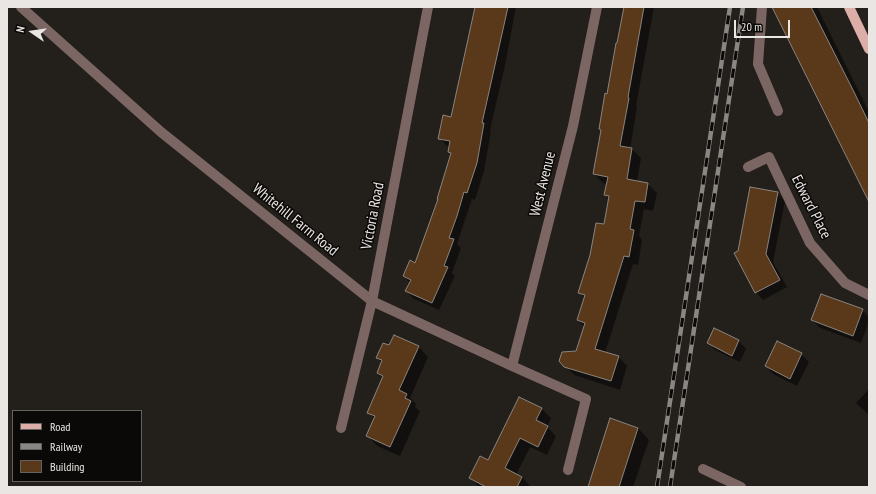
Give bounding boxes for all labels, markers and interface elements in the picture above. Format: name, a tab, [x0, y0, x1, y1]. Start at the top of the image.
north arrow	[12, 12, 52, 52]
scale bar	[736, 12, 792, 38]
text: 20 m	[741, 19, 762, 34]
text: N	[13, 25, 28, 34]
street label: West Avenue	[526, 150, 560, 218]
street label: Edward Place	[787, 172, 835, 242]
street label: Whitehill Farm Road	[249, 180, 341, 260]
street label: Victoria Road	[358, 181, 388, 251]
legend	[12, 410, 142, 482]
text: Road	[50, 419, 70, 434]
text: Railway	[50, 439, 82, 454]
text: Building	[50, 459, 85, 474]

